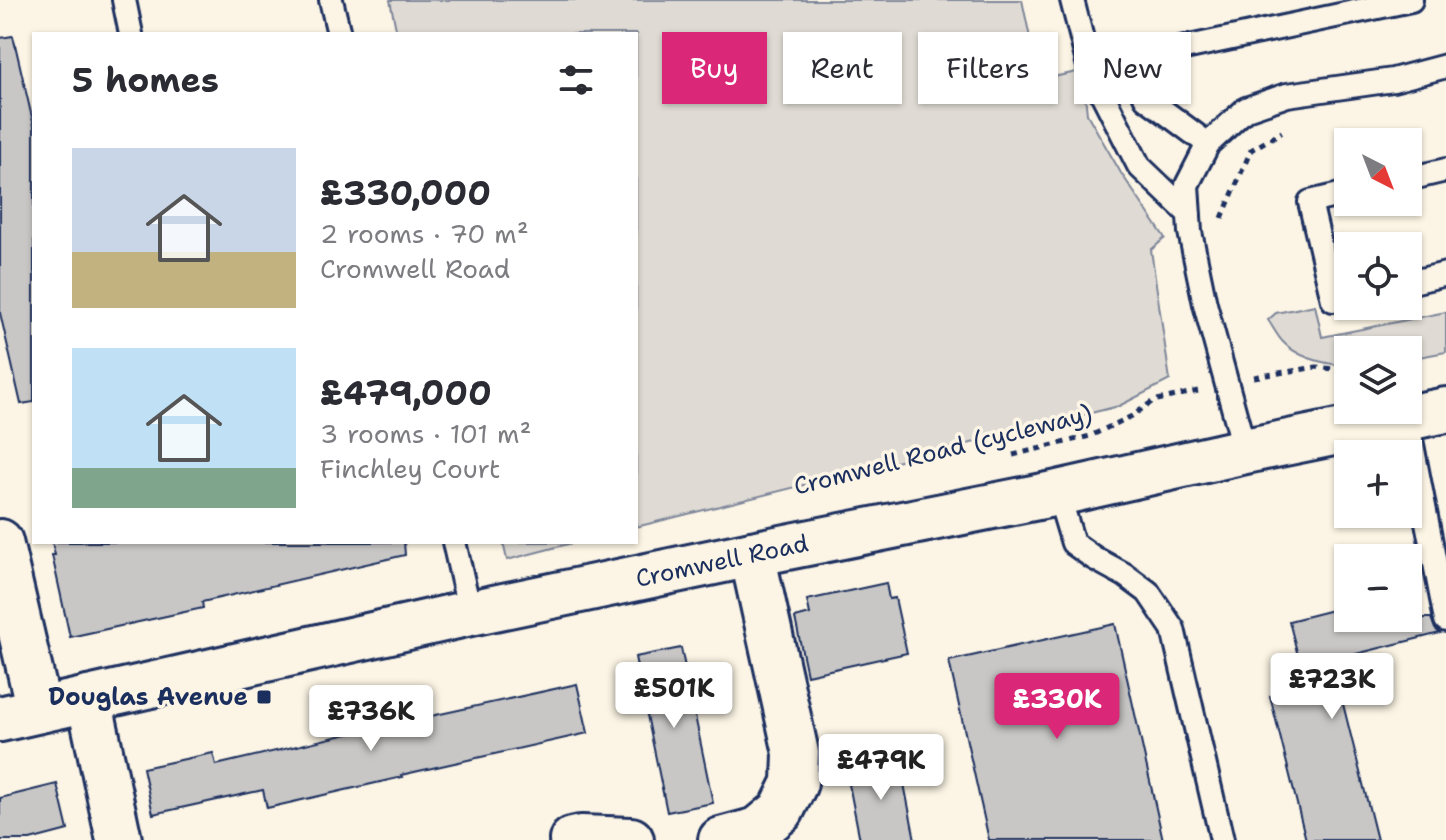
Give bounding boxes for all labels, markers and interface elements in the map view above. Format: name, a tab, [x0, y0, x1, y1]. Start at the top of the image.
chip: Buy	[662, 32, 767, 104]
chip: Rent	[783, 32, 902, 104]
chip: Filters	[918, 32, 1058, 104]
chip: New	[1074, 32, 1191, 104]
text: 5 homes	[72, 57, 219, 103]
icon: filters	[554, 58, 598, 102]
north arrow	[1334, 128, 1422, 216]
map controls	[1334, 128, 1422, 632]
text: £330,000	[320, 170, 491, 216]
icon: home	[136, 180, 232, 276]
text: 2 rooms · 70 m²	[320, 216, 529, 251]
button: locate	[1334, 232, 1422, 320]
text: Cromwell Road	[320, 251, 510, 286]
button: layers	[1334, 336, 1422, 424]
text: £479,000	[320, 370, 492, 416]
icon: home	[136, 380, 232, 476]
street label: Cromwell Road (cycleway)	[791, 397, 1095, 503]
text: 3 rooms · 101 m²	[320, 416, 531, 451]
button: +	[1334, 440, 1422, 528]
text: Finchley Court	[320, 451, 500, 486]
street label: Cromwell Road	[633, 527, 811, 595]
button: −	[1334, 544, 1422, 632]
pin: £723K	[1276, 653, 1388, 721]
text: £723K	[1289, 661, 1375, 696]
pin: £501K	[618, 662, 730, 730]
text: £501K	[633, 670, 715, 705]
pin: £330K	[1001, 673, 1113, 741]
place label: Douglas Avenue	[48, 681, 248, 713]
text: £330K	[1012, 681, 1102, 716]
pin: £736K	[315, 685, 427, 753]
marker: Douglas Avenue	[255, 688, 273, 706]
text: £736K	[327, 693, 415, 728]
pin: £479K	[825, 734, 937, 802]
text: £479K	[837, 742, 925, 777]

